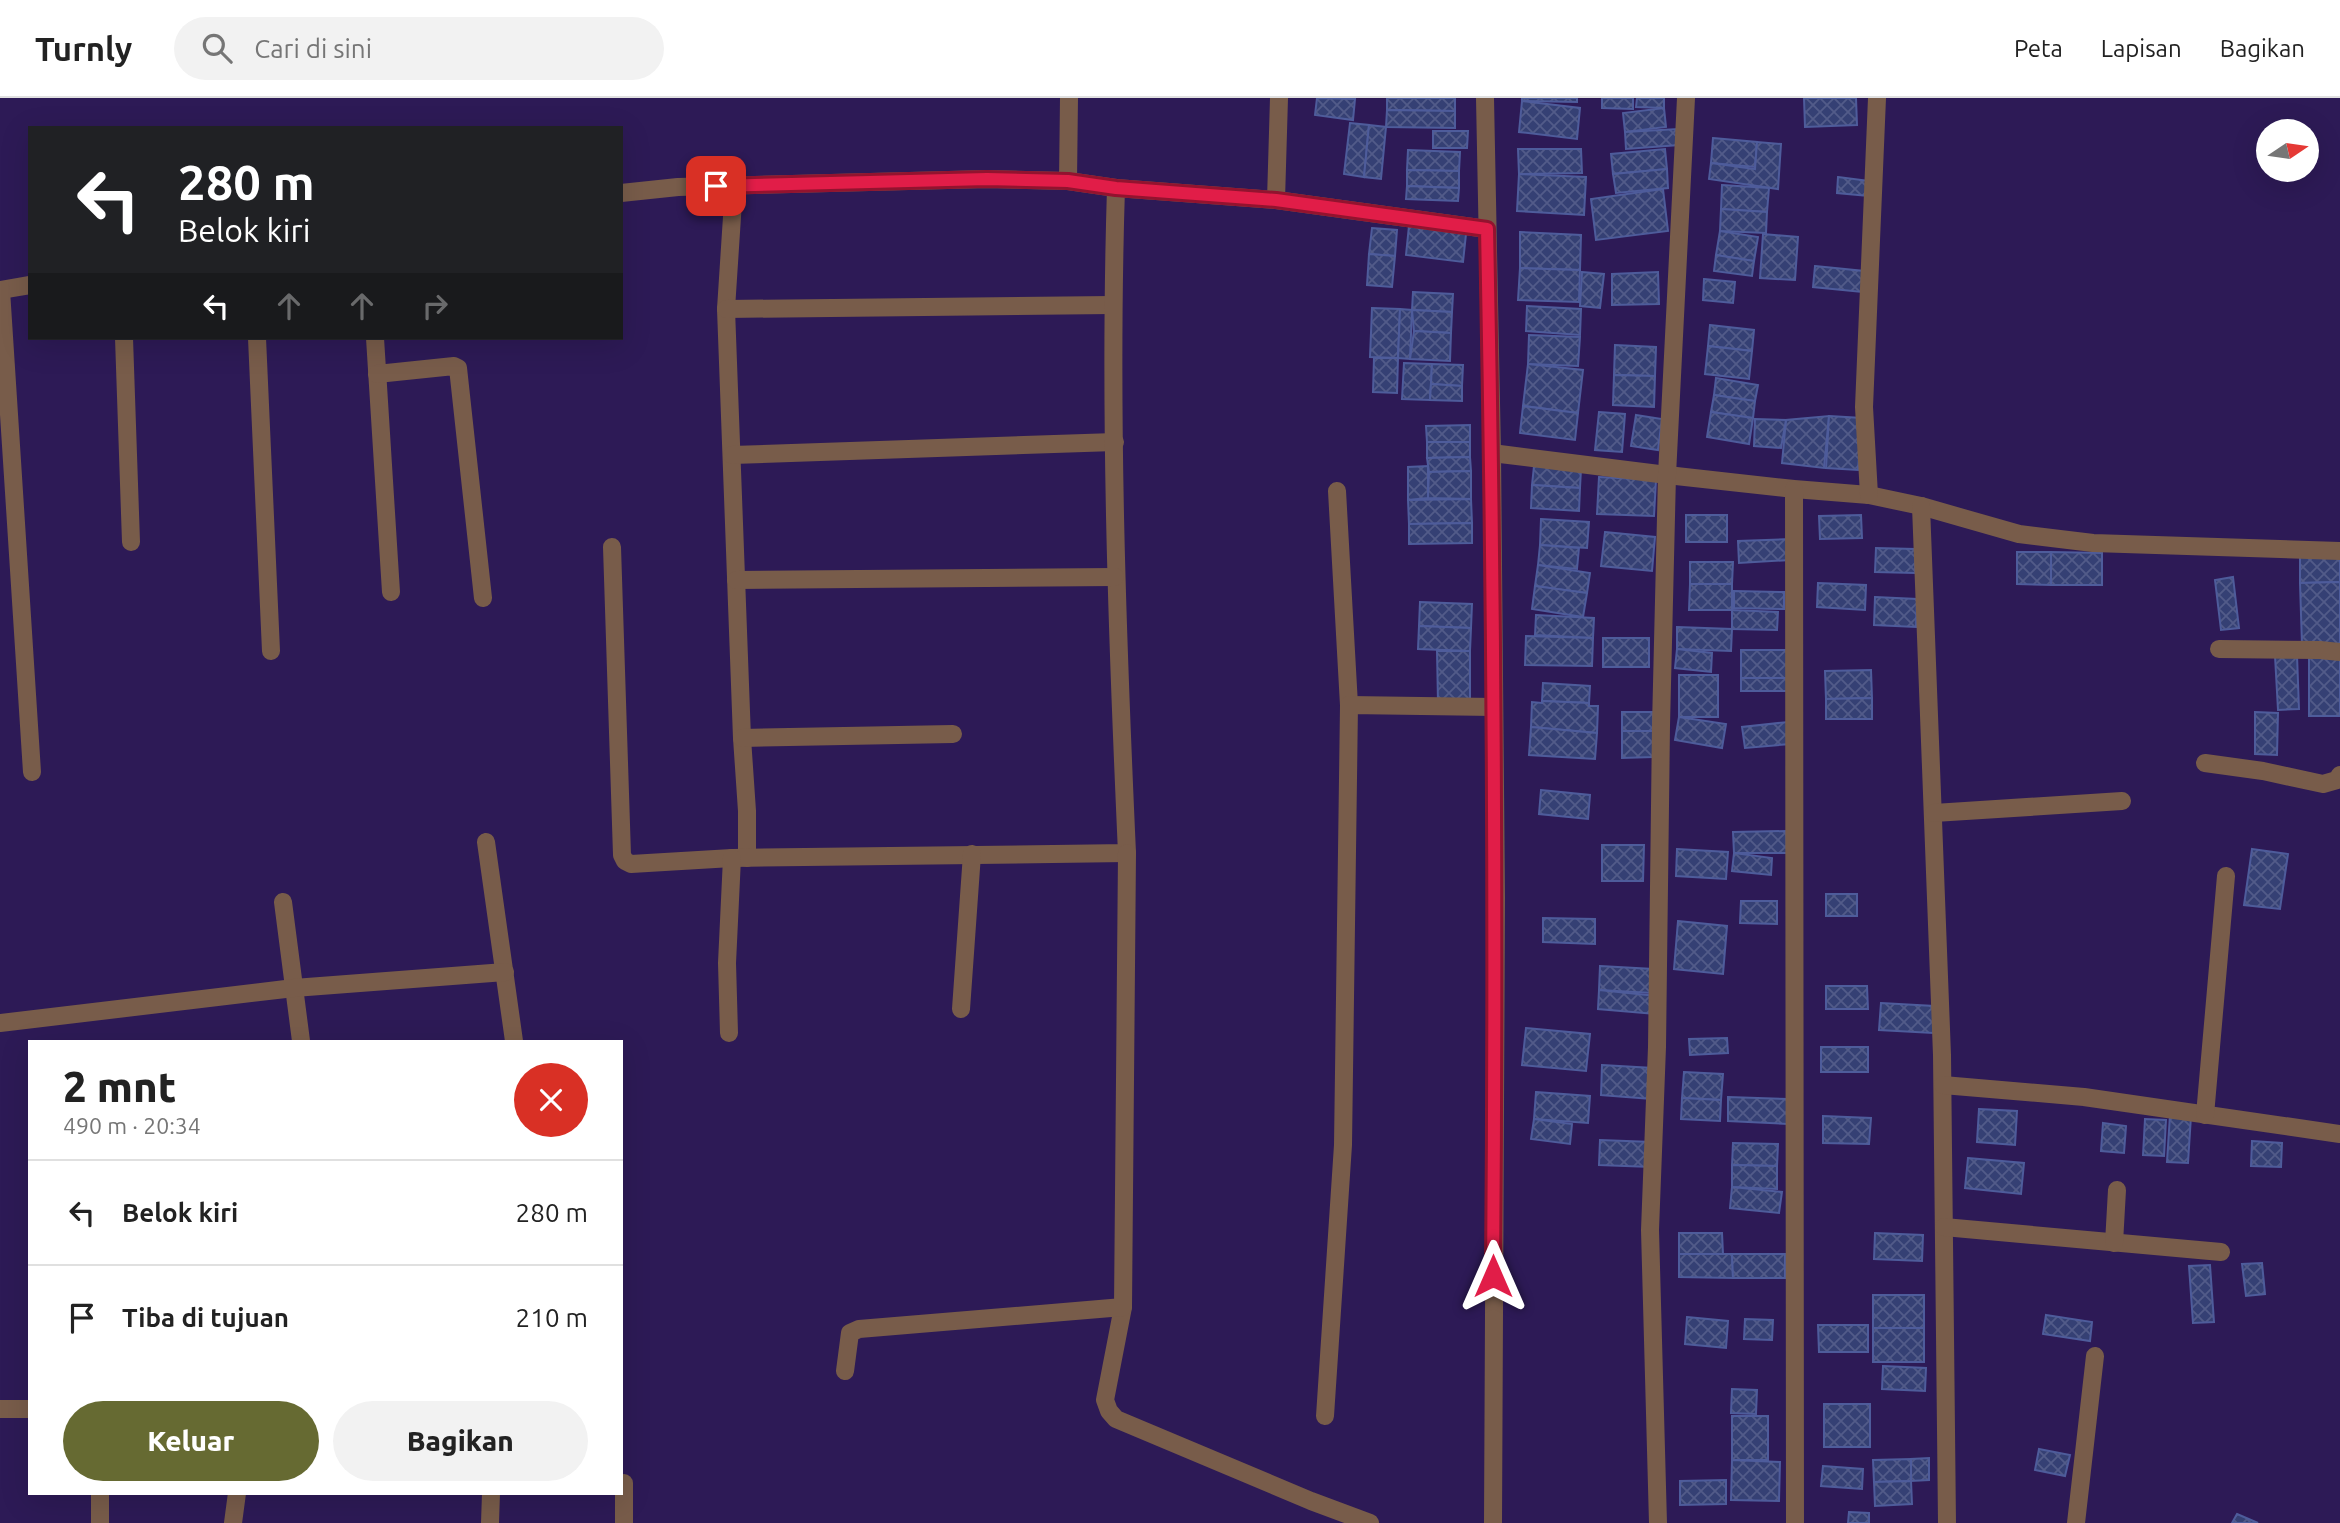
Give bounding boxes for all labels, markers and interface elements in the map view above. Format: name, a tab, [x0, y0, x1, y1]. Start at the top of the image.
search box	[174, 17, 664, 80]
icon: search	[198, 29, 236, 67]
text: Turnly	[35, 30, 132, 67]
text: Cari di sini	[254, 34, 372, 63]
text: Peta	[2014, 35, 2063, 62]
text: Lapisan	[2101, 35, 2182, 62]
text: Bagikan	[2220, 35, 2305, 62]
north arrow	[2256, 119, 2319, 182]
map controls	[2256, 119, 2319, 182]
icon: left	[63, 154, 154, 245]
text: 280 m	[178, 154, 315, 209]
pin	[686, 156, 746, 216]
icon: arrive	[697, 167, 735, 205]
text: Belok kiri	[178, 212, 310, 248]
icon: left	[197, 287, 235, 325]
icon: ahead	[270, 287, 308, 325]
icon: ahead	[343, 287, 381, 325]
icon: right	[416, 287, 454, 325]
text: 2 mnt	[63, 1063, 176, 1110]
button: close	[514, 1063, 588, 1137]
text: 490 m · 20:34	[63, 1113, 201, 1138]
icon: left	[63, 1194, 101, 1232]
text: Belok kiri	[122, 1198, 238, 1227]
text: 280 m	[516, 1198, 588, 1227]
position arrow	[1456, 1239, 1530, 1313]
icon: arrive	[63, 1299, 101, 1337]
text: Tiba di tujuan	[122, 1303, 289, 1332]
text: 210 m	[516, 1303, 588, 1332]
button: Keluar	[63, 1401, 319, 1481]
button: Bagikan	[333, 1401, 588, 1481]

